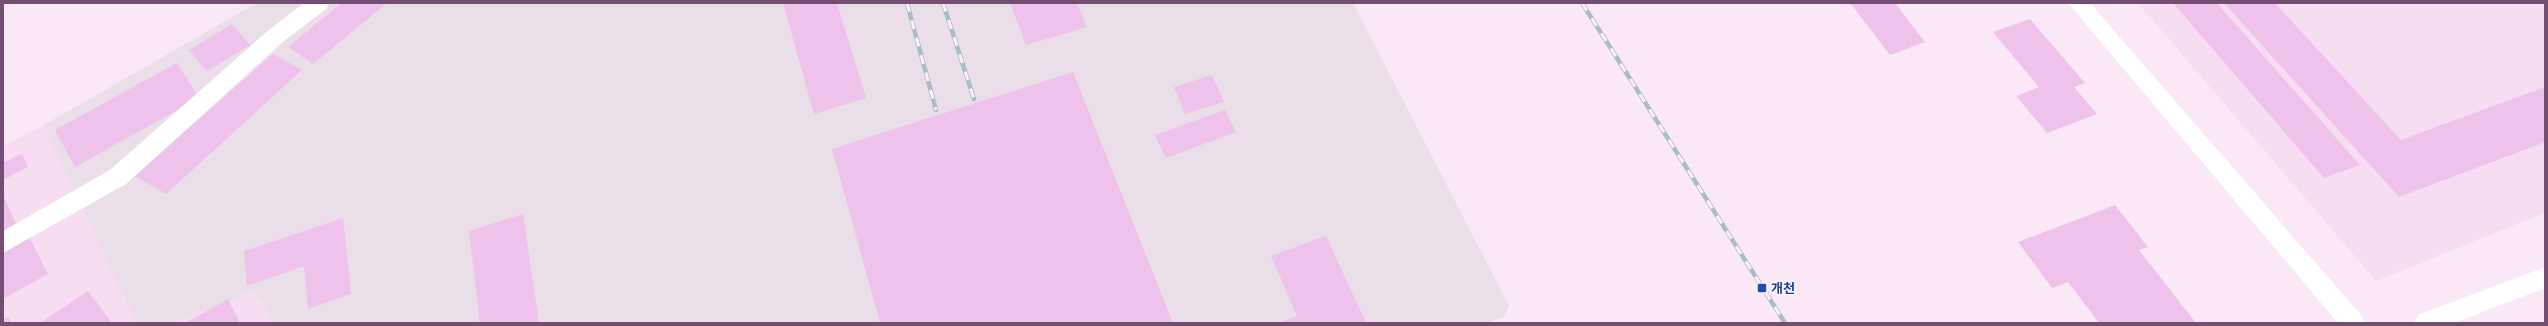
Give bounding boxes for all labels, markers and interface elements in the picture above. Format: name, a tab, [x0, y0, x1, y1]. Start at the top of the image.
place label: 개천	[1771, 280, 1795, 296]
marker: 개천	[1756, 282, 1768, 294]

